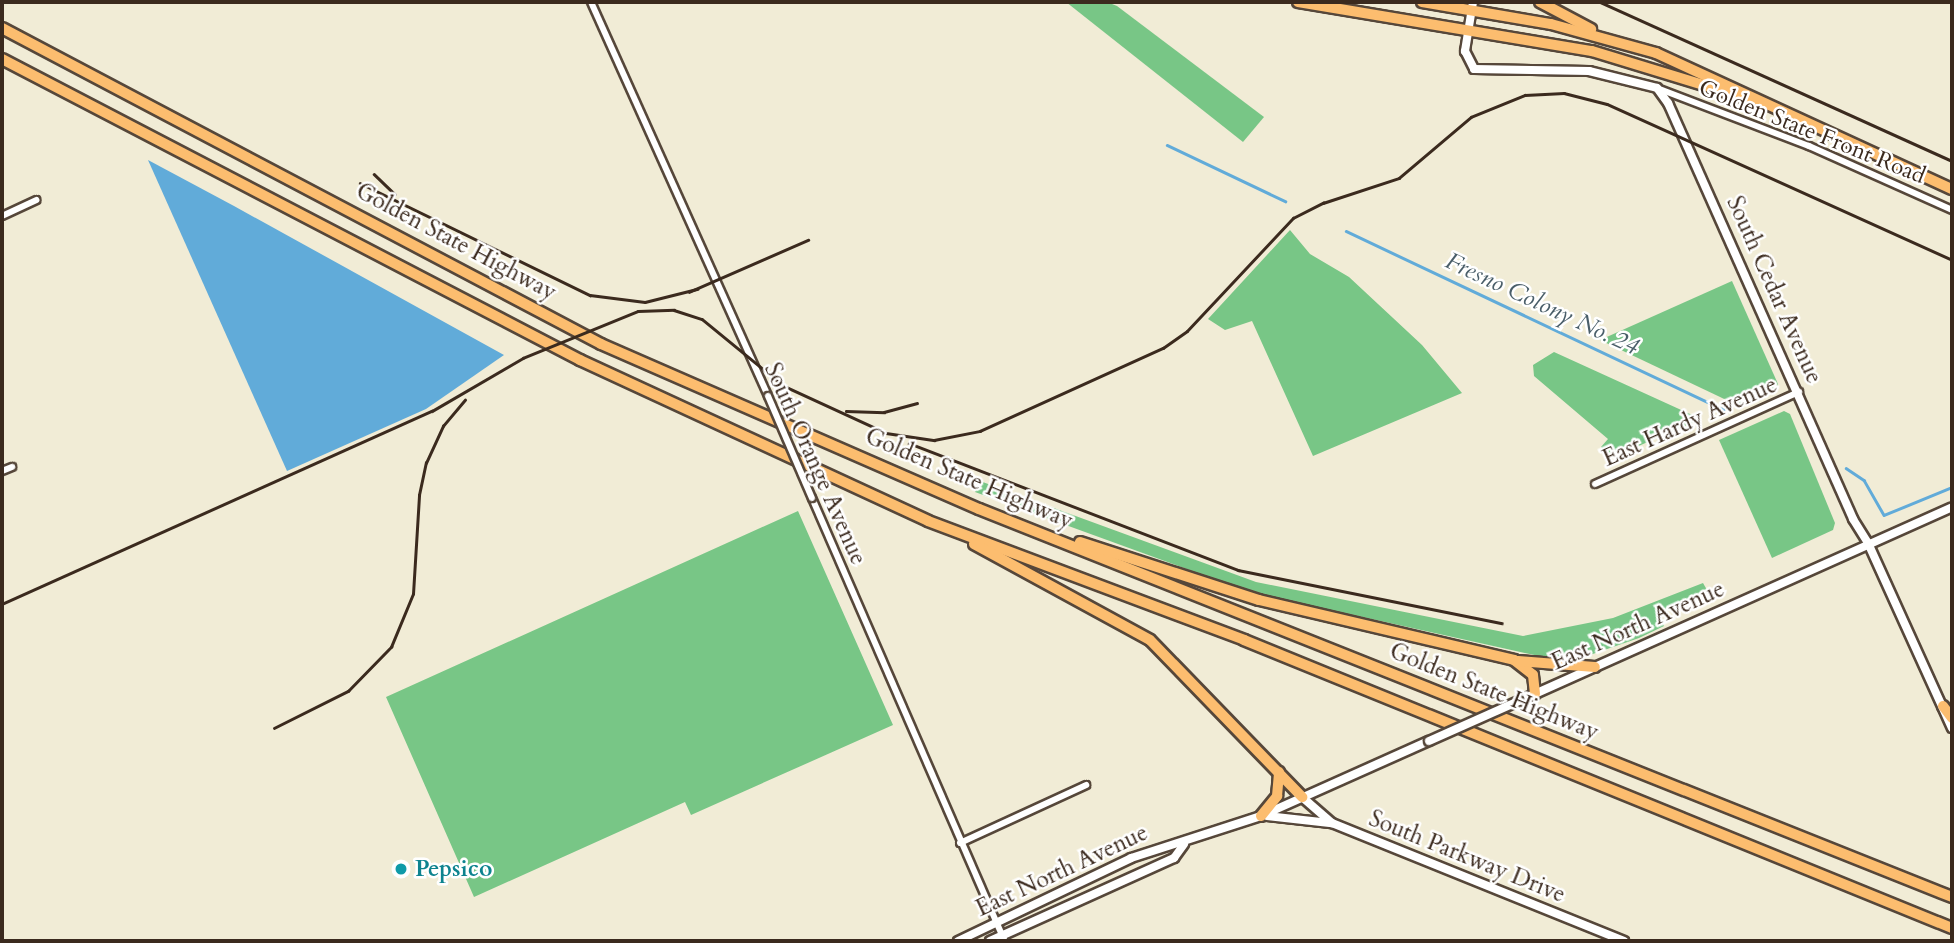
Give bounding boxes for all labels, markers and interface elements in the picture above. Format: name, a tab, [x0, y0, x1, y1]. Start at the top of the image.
street label: Golden State Front Road	[1695, 74, 1929, 190]
street label: Golden State Highway	[351, 178, 561, 306]
street label: South Cedar Avenue	[1720, 192, 1828, 388]
water label: Fresno Colony No. 24	[1441, 247, 1643, 361]
street label: South Orange Avenue	[758, 359, 872, 569]
street label: East Hardy Avenue	[1599, 371, 1781, 473]
street label: Golden State Highway	[861, 423, 1077, 535]
street label: East North Avenue	[1547, 575, 1729, 677]
street label: Golden State Highway	[1386, 637, 1602, 747]
street label: South Parkway Drive	[1365, 805, 1569, 909]
street label: East North Avenue	[972, 819, 1152, 923]
place label: Pepsico	[415, 855, 492, 883]
marker: Pepsico	[393, 861, 409, 877]

